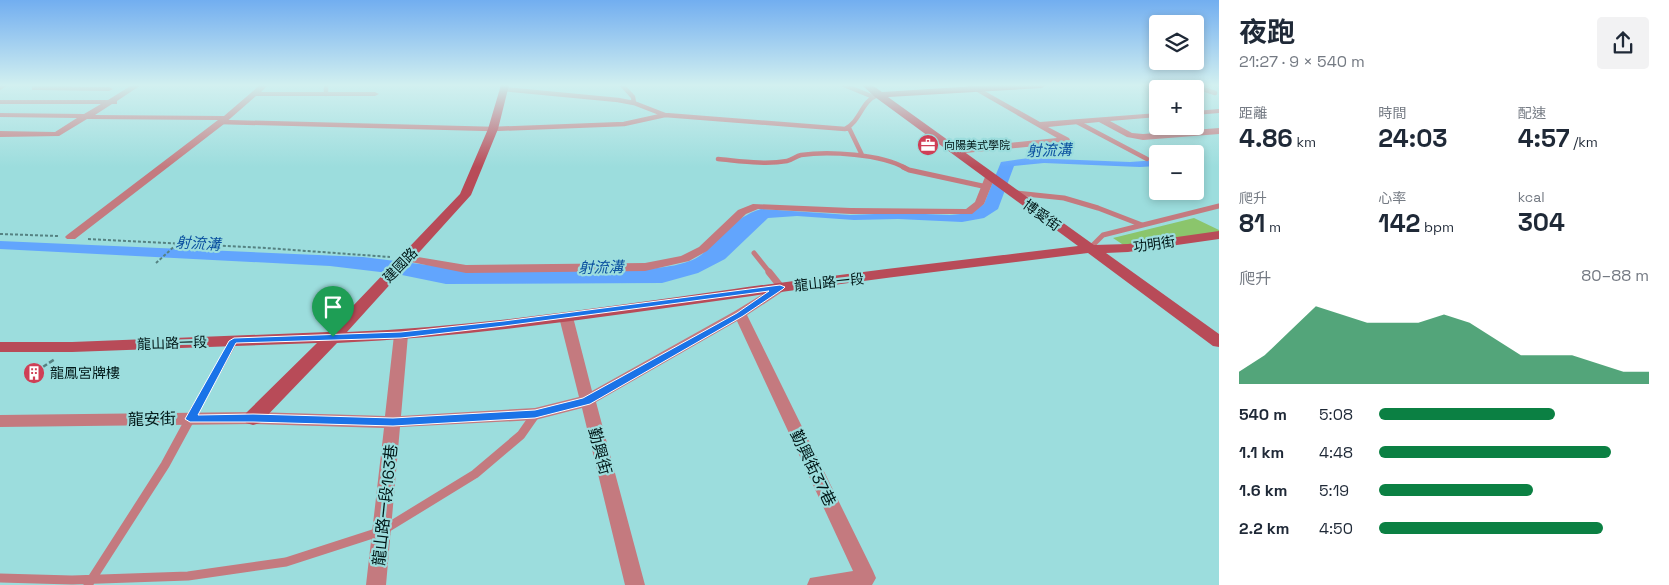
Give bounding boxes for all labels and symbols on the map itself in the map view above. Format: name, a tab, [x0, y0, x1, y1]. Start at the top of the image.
office icon: 向陽美式學院	[916, 133, 940, 157]
place label: 向陽美式學院	[944, 138, 1010, 152]
water label: 射流溝	[1026, 140, 1074, 160]
street label: 博愛街	[1020, 195, 1064, 235]
water label: 射流溝	[175, 232, 223, 254]
street label: 功明街	[1132, 232, 1176, 256]
street label: 建國路	[379, 244, 421, 286]
water label: 射流溝	[578, 257, 626, 277]
street label: 龍山路一段	[793, 269, 865, 295]
pin	[312, 286, 354, 337]
street label: 龍山路一段	[137, 333, 207, 353]
building icon: 龍鳳宮牌樓	[22, 361, 46, 385]
place label: 龍鳳宮牌樓	[50, 364, 120, 382]
street label: 龍安街	[128, 408, 176, 430]
street label: 勤興街	[584, 425, 616, 477]
street label: 勤興街37巷	[785, 426, 841, 510]
street label: 龍山路一段163巷	[368, 443, 402, 567]

